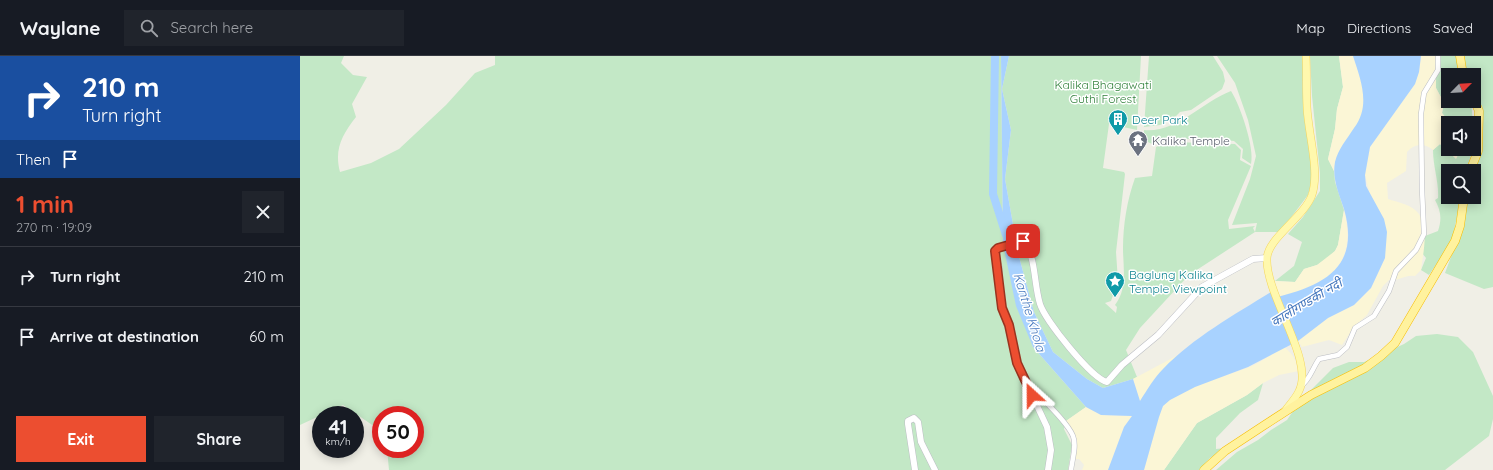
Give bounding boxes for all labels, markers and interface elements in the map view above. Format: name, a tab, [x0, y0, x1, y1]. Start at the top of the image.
search box	[124, 10, 404, 46]
text: Waylane	[20, 16, 100, 40]
icon: search	[138, 17, 160, 39]
text: Search here	[170, 18, 253, 37]
text: Map	[1296, 19, 1325, 37]
text: Directions	[1347, 19, 1411, 37]
text: Saved	[1433, 19, 1473, 37]
north arrow	[1441, 68, 1481, 108]
map controls	[1441, 68, 1481, 204]
text: 210 m	[82, 69, 160, 104]
icon: right	[16, 72, 68, 124]
park label: Kalika Bhagawati Guthi Forest	[1054, 77, 1152, 106]
text: Turn right	[82, 104, 162, 127]
building icon: Deer Park	[1107, 108, 1129, 136]
place label: Deer Park	[1132, 112, 1188, 127]
button: sound	[1441, 116, 1481, 156]
temple icon: Kalika Temple	[1127, 129, 1149, 157]
place label: Kalika Temple	[1152, 133, 1230, 148]
icon: arrive	[59, 148, 81, 170]
text: Then	[16, 150, 51, 169]
button: search	[1441, 164, 1481, 204]
text: 1 min	[16, 189, 74, 219]
button: close	[242, 191, 284, 233]
text: 270 m · 19:09	[16, 219, 92, 235]
pin	[1006, 224, 1040, 258]
icon: arrive	[1012, 230, 1034, 252]
icon: right	[16, 266, 38, 288]
text: Turn right	[50, 267, 121, 286]
text: 210 m	[243, 267, 284, 286]
place label: Baglung Kalika Temple Viewpoint	[1129, 267, 1227, 296]
place icon: Baglung Kalika Temple Viewpoint	[1104, 270, 1126, 298]
water label: Kanthe Khola	[1010, 271, 1050, 354]
water label: कालीगण्डकी नदी	[1267, 273, 1347, 330]
icon: arrive	[16, 326, 38, 348]
text: Arrive at destination	[50, 327, 199, 346]
text: 60 m	[249, 327, 284, 346]
position arrow	[1011, 374, 1053, 416]
speed limit sign: 50	[372, 406, 424, 458]
text: 41	[329, 414, 347, 439]
button: Exit	[16, 416, 146, 462]
button: Share	[154, 416, 284, 462]
text: km/h	[325, 435, 351, 448]

